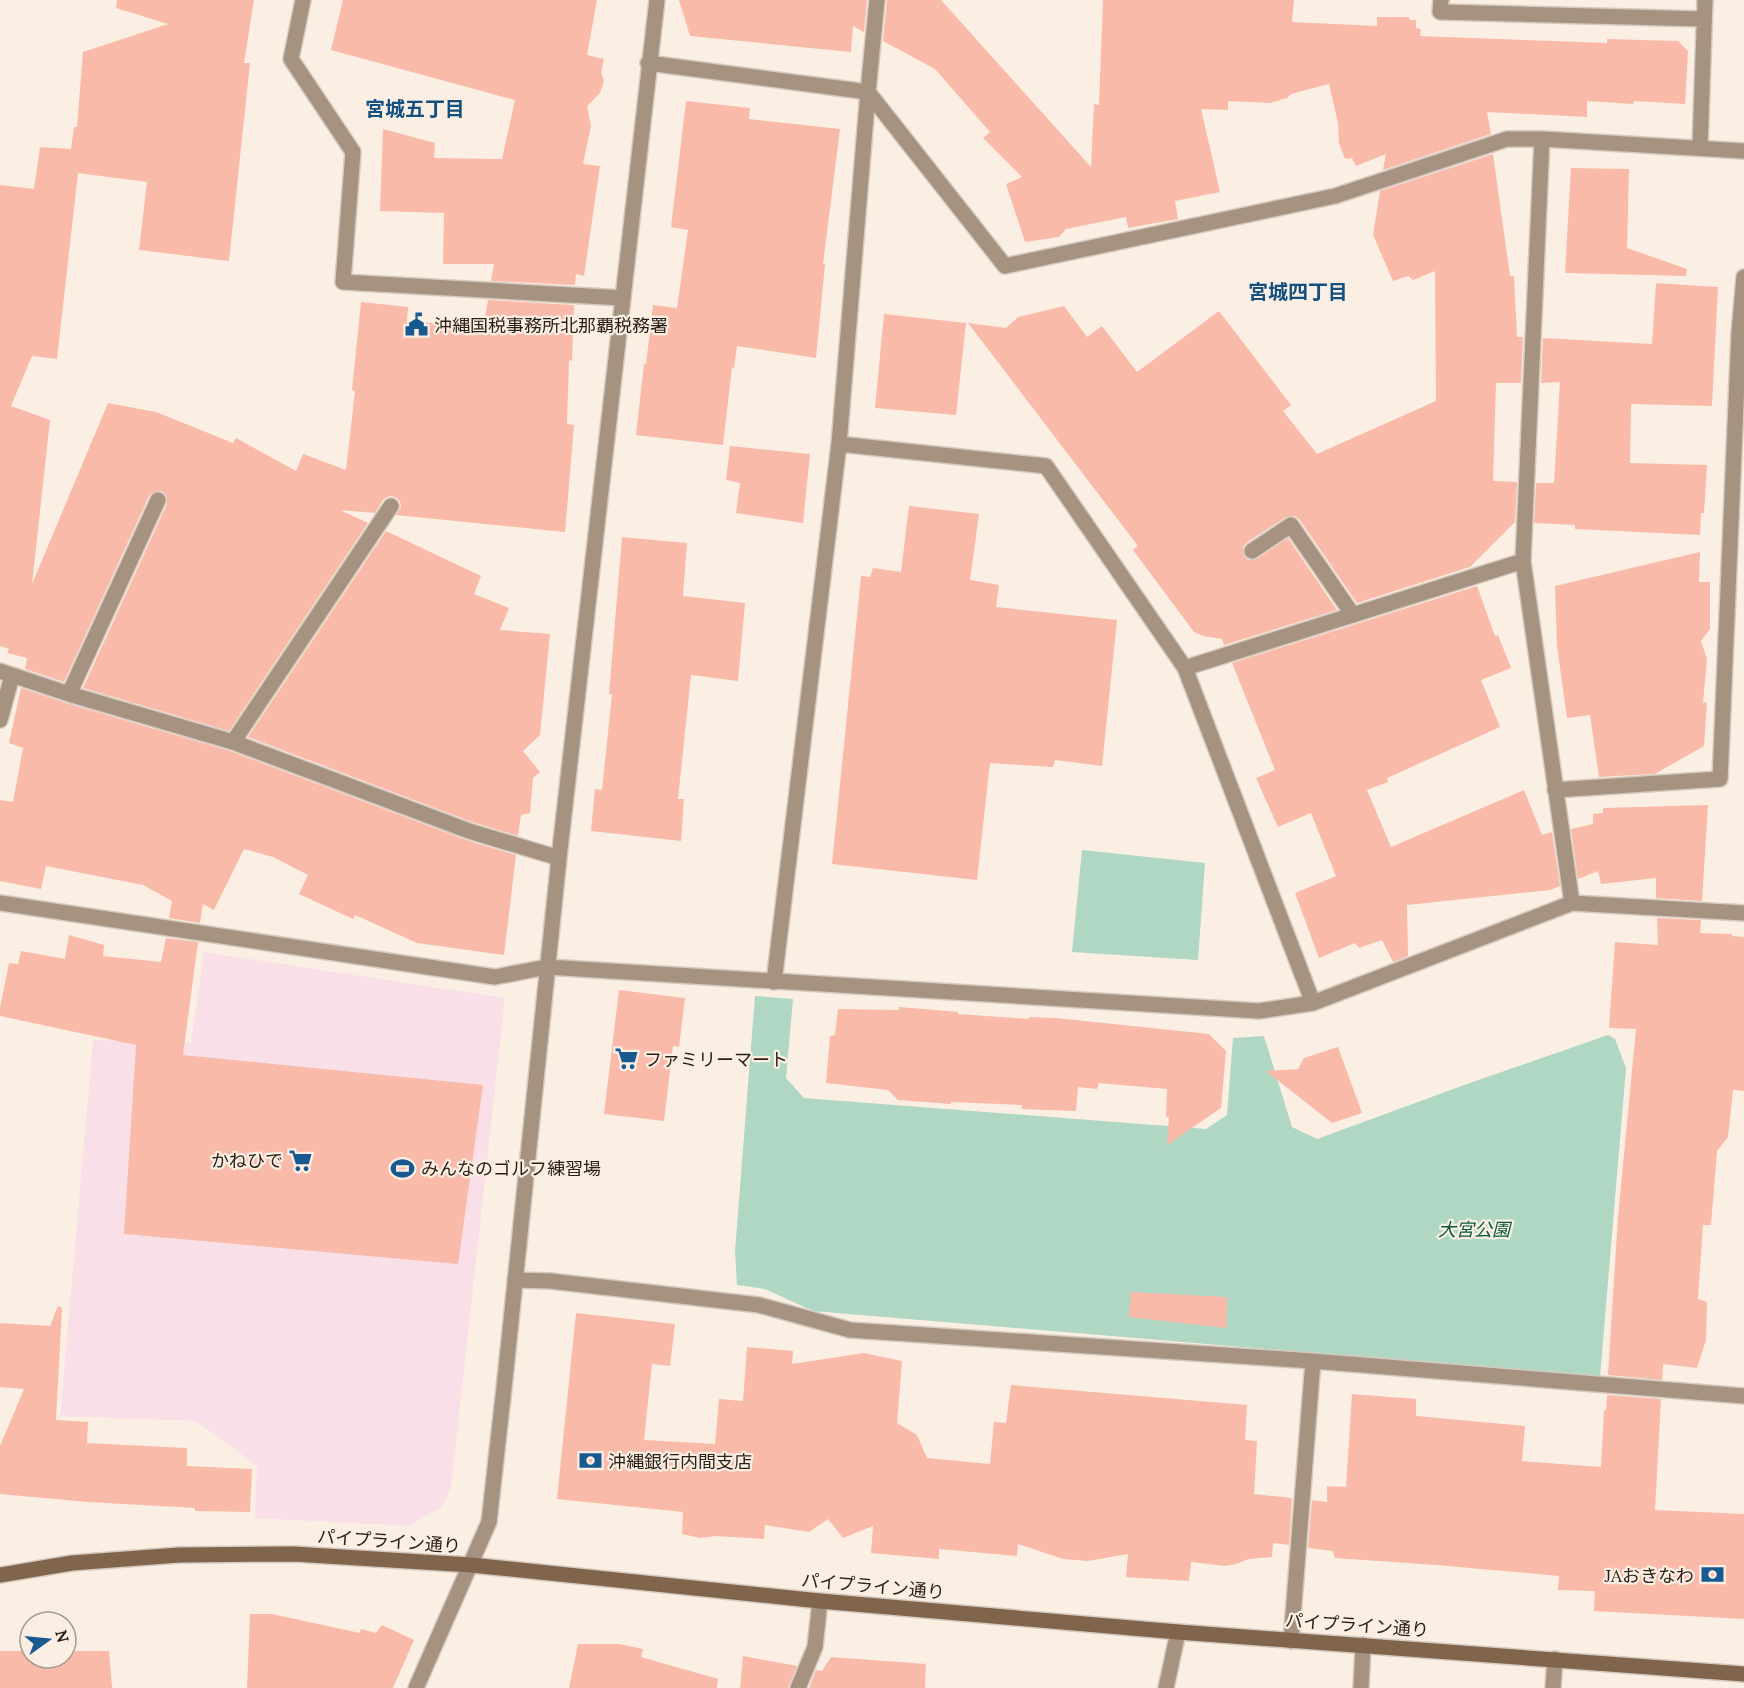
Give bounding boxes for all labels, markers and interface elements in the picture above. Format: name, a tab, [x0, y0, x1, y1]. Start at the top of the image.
district label: 宮城五丁目	[365, 96, 465, 121]
district label: 宮城四丁目	[1248, 279, 1348, 304]
public building icon: 沖縄国税事務所北那覇税務署	[403, 312, 429, 338]
place label: 沖縄国税事務所北那覇税務署	[434, 314, 668, 337]
supermarket icon: ファミリーマート	[613, 1046, 639, 1072]
place label: ファミリーマート	[644, 1048, 788, 1071]
supermarket icon: かねひで	[288, 1147, 314, 1173]
place label: かねひで	[211, 1149, 283, 1172]
sports icon: みんなのゴルフ練習場	[390, 1155, 416, 1181]
place label: みんなのゴルフ練習場	[421, 1157, 601, 1180]
park label: 大宮公園	[1438, 1218, 1513, 1241]
bank icon: 沖縄銀行内間支店	[577, 1448, 603, 1474]
place label: 沖縄銀行内間支店	[608, 1450, 752, 1473]
street label: パイプライン通り	[316, 1525, 462, 1557]
bank icon: JAおきなわ	[1699, 1562, 1725, 1588]
place label: JAおきなわ	[1604, 1564, 1694, 1587]
street label: パイプライン通り	[800, 1568, 946, 1604]
street label: パイプライン通り	[1284, 1609, 1430, 1641]
north arrow	[18, 1610, 78, 1670]
text: N	[51, 1628, 74, 1645]

